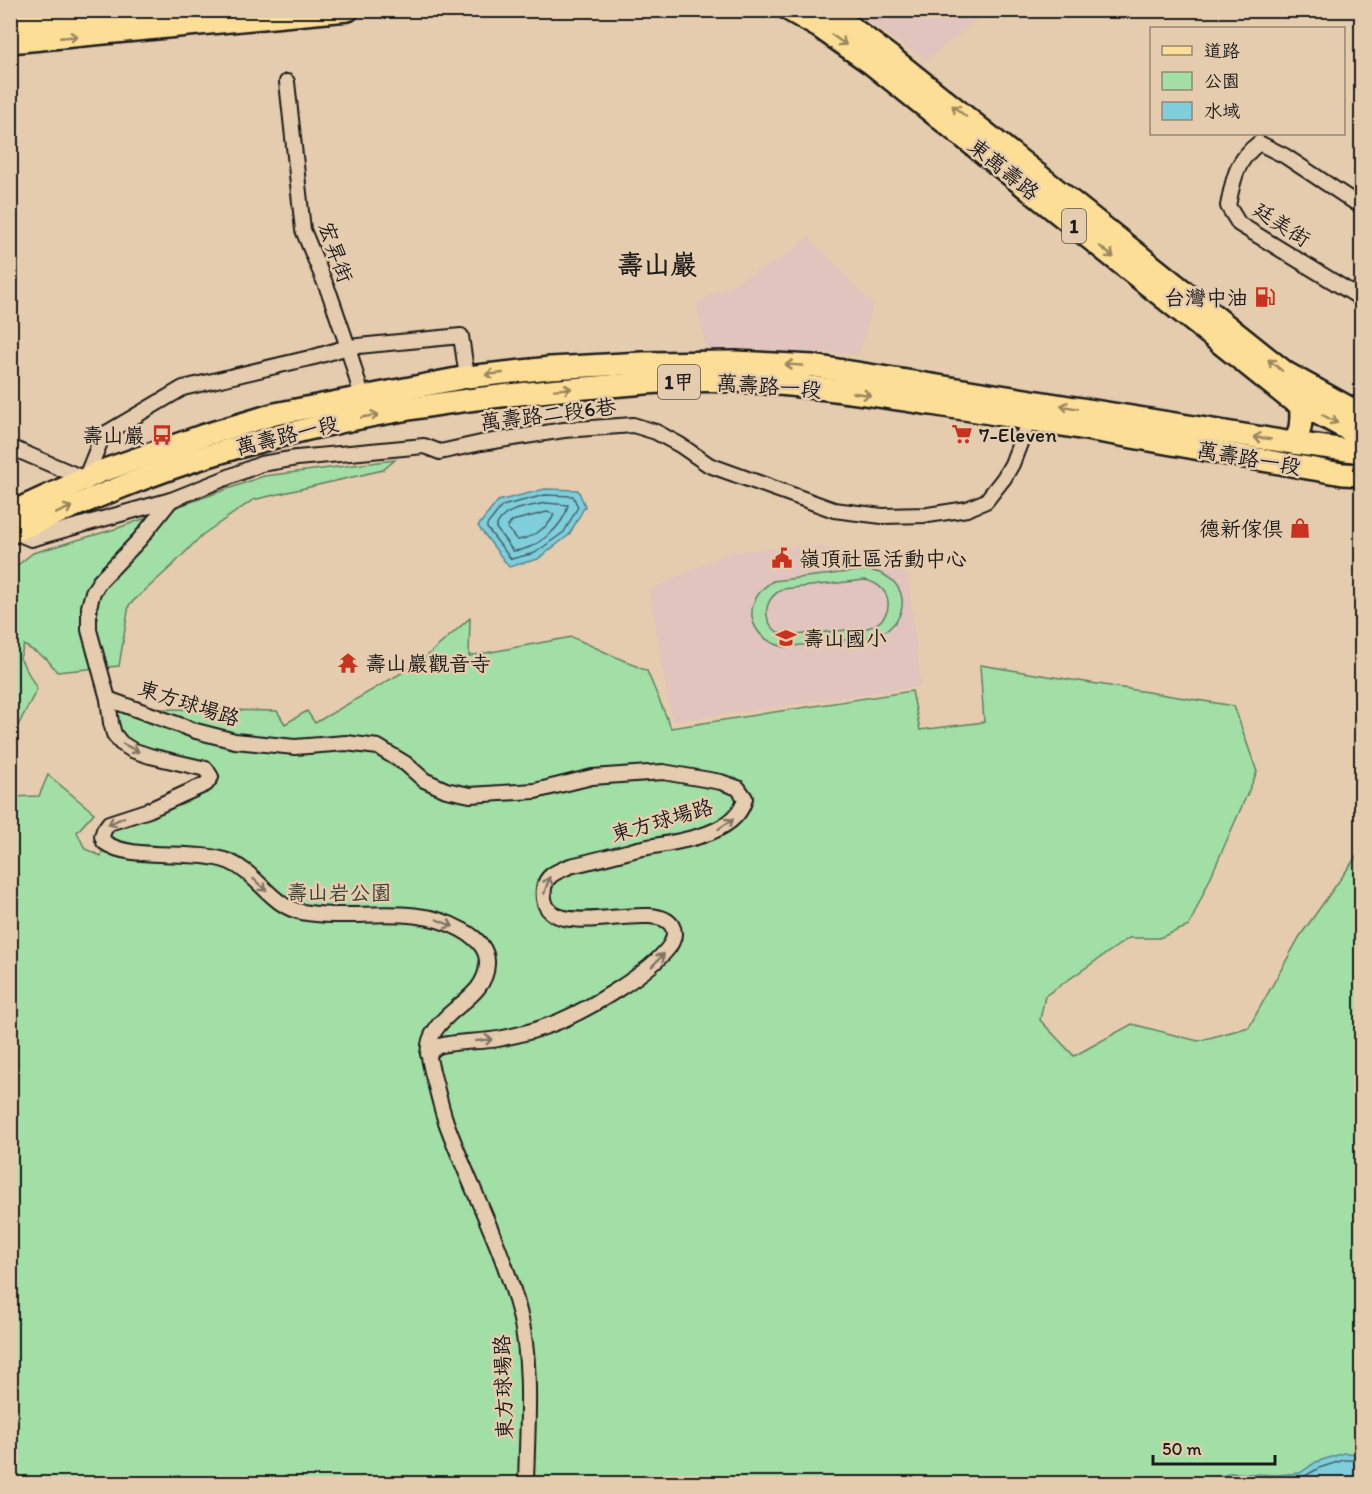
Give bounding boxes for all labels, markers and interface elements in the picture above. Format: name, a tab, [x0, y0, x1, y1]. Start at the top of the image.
legend	[1150, 27, 1345, 135]
one-way arrow	[58, 31, 78, 42]
one-way arrow	[830, 34, 846, 46]
text: 道路	[1204, 40, 1240, 62]
text: 公園	[1204, 70, 1240, 92]
text: 水域	[1204, 100, 1240, 122]
one-way arrow	[951, 105, 967, 118]
street label: 東萬壽路	[963, 133, 1045, 205]
street label: 廷美街	[1249, 196, 1315, 252]
road number: 1	[1062, 209, 1086, 243]
street label: 宏昇街	[313, 218, 359, 286]
one-way arrow	[1099, 246, 1115, 259]
district label: 壽山巖	[617, 248, 698, 281]
place label: 台灣中油	[1164, 285, 1248, 310]
fuel station icon: 台灣中油	[1253, 285, 1277, 309]
one-way arrow	[1267, 358, 1283, 371]
one-way arrow	[784, 360, 804, 371]
road number: 1甲	[658, 365, 700, 399]
one-way arrow	[485, 369, 505, 380]
street label: 萬壽路一段	[716, 370, 822, 402]
one-way arrow	[553, 383, 573, 394]
one-way arrow	[852, 389, 872, 400]
street label: 萬壽路二段6巷	[478, 393, 618, 435]
one-way arrow	[1060, 401, 1080, 412]
street label: 萬壽路一段	[233, 410, 341, 460]
one-way arrow	[360, 410, 380, 421]
one-way arrow	[1321, 413, 1338, 425]
supermarket icon: 7-Eleven	[950, 422, 974, 446]
place label: 7-Eleven	[979, 422, 1057, 447]
place label: 壽山巖	[82, 423, 145, 448]
bus stop icon: 壽山巖	[150, 423, 174, 447]
one-way arrow	[1253, 433, 1272, 444]
street label: 萬壽路一段	[1195, 437, 1303, 479]
one-way arrow	[55, 503, 73, 514]
place label: 德新傢俱	[1199, 516, 1283, 541]
shop icon: 德新傢俱	[1288, 516, 1312, 540]
public building icon: 嶺頂社區活動中心	[770, 546, 794, 570]
place label: 嶺頂社區活動中心	[799, 546, 967, 571]
school or university icon: 壽山國小	[774, 626, 798, 650]
place label: 壽山國小	[803, 626, 887, 651]
temple icon: 壽山巖觀音寺	[336, 651, 360, 675]
place label: 壽山巖觀音寺	[365, 651, 491, 676]
street label: 東方球場路	[135, 675, 243, 731]
one-way arrow	[122, 743, 140, 755]
street label: 東方球場路	[608, 794, 716, 846]
one-way arrow	[107, 816, 125, 828]
one-way arrow	[717, 818, 734, 830]
one-way arrow	[542, 876, 553, 895]
one-way arrow	[253, 877, 268, 892]
park label: 壽山岩公園	[287, 880, 392, 905]
one-way arrow	[435, 918, 453, 929]
one-way arrow	[650, 952, 665, 967]
one-way arrow	[473, 1035, 493, 1046]
street label: 東方球場路	[489, 1334, 517, 1440]
scale bar	[1153, 1428, 1274, 1466]
text: 50 m	[1162, 1438, 1202, 1460]

